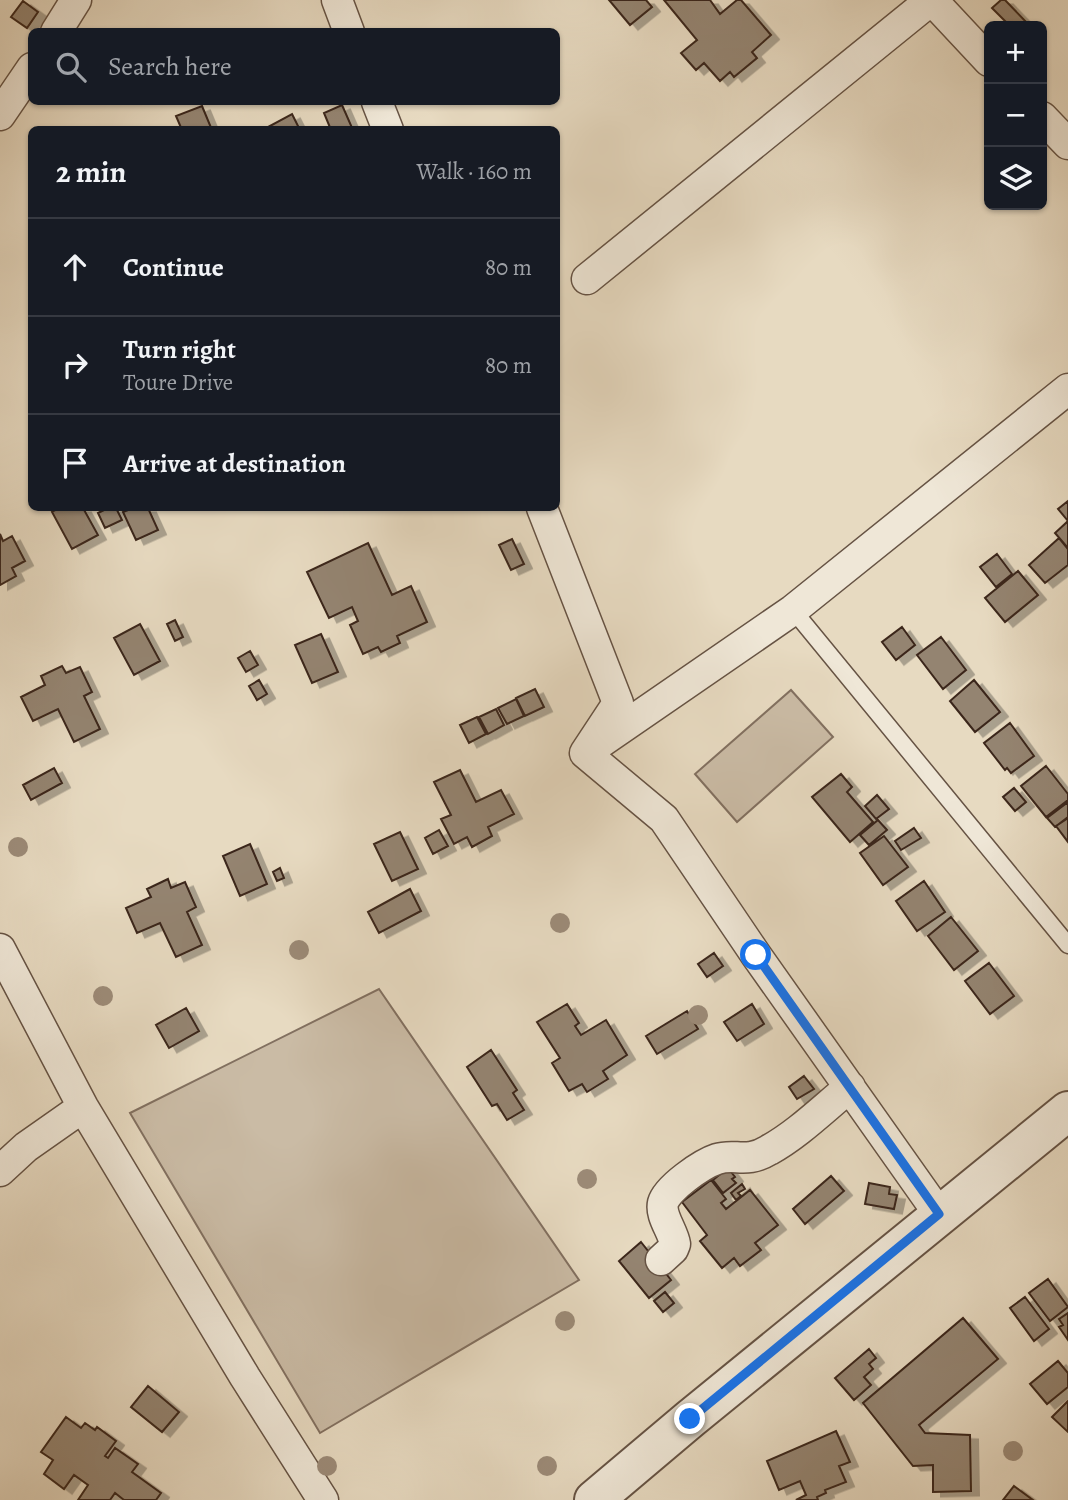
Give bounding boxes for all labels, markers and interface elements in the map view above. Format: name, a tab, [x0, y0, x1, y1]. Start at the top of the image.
map controls	[984, 21, 1047, 210]
button: +	[984, 21, 1047, 84]
search box	[28, 28, 560, 105]
icon: search	[52, 48, 90, 86]
text: Search here	[108, 49, 232, 84]
button: −	[984, 84, 1047, 147]
button: layers	[984, 147, 1047, 210]
text: 2 min	[56, 152, 126, 192]
text: Walk · 160 m	[417, 156, 532, 187]
icon: ahead	[56, 248, 94, 286]
text: Continue	[123, 250, 224, 285]
text: 80 m	[485, 252, 532, 283]
text: Turn right	[123, 332, 236, 367]
icon: right	[56, 346, 94, 384]
text: 80 m	[485, 350, 532, 381]
text: Toure Drive	[123, 367, 233, 398]
icon: arrive	[56, 444, 94, 482]
text: Arrive at destination	[123, 446, 346, 481]
route start	[740, 939, 771, 970]
route end	[674, 1403, 705, 1434]

